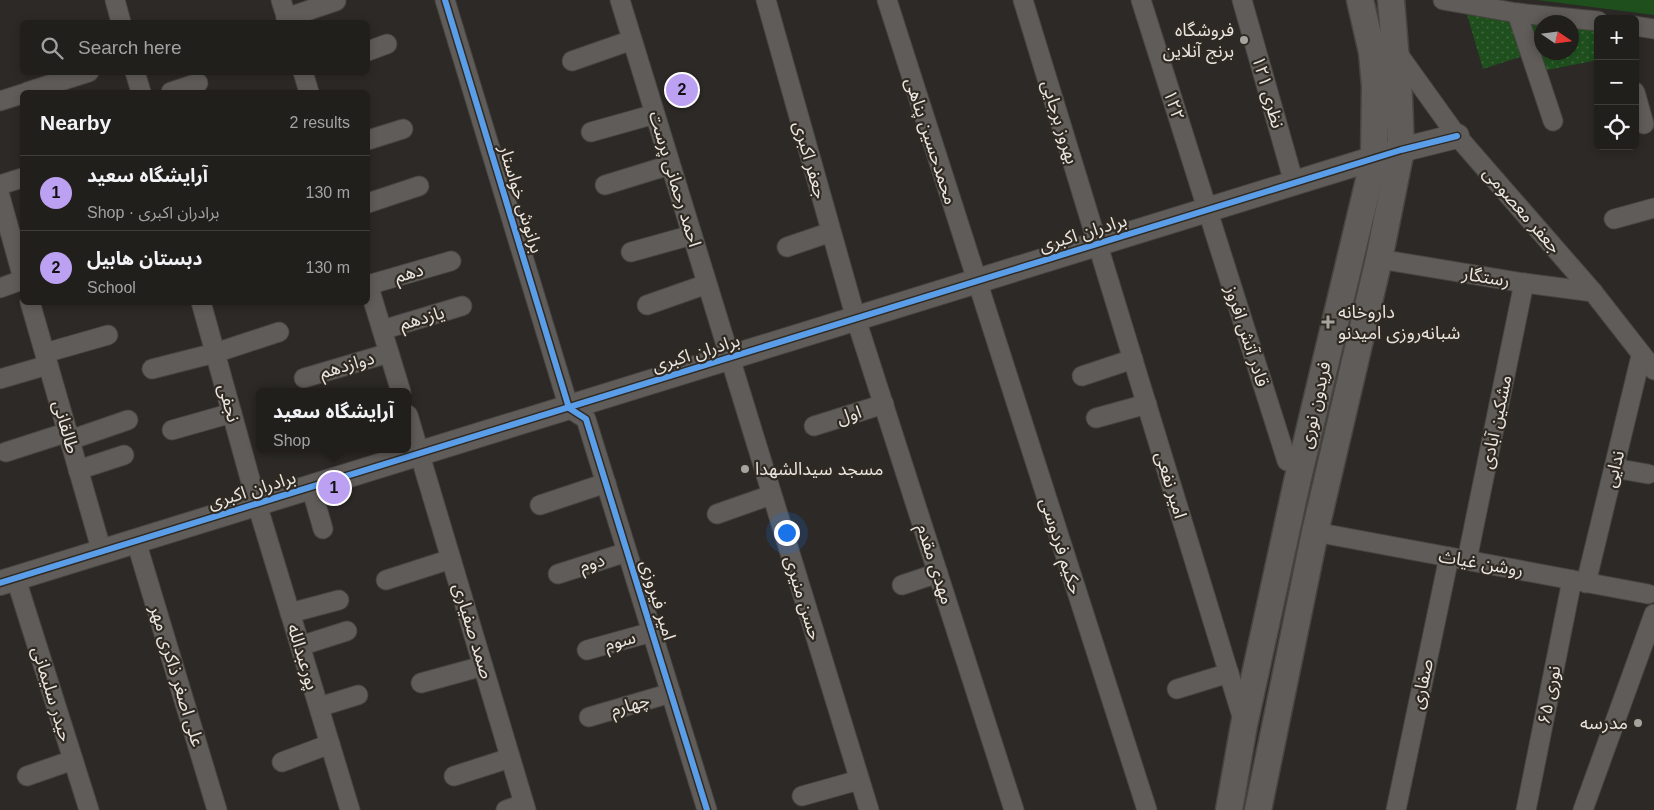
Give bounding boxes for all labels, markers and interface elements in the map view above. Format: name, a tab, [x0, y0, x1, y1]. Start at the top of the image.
north arrow	[1534, 15, 1579, 60]
map controls	[1594, 15, 1639, 150]
button: +	[1594, 15, 1639, 60]
search box	[20, 20, 370, 75]
place label: فروشگاه برنج آنلاین	[1163, 20, 1234, 64]
icon: search	[38, 34, 66, 62]
marker: فروشگاه برنج آنلاین	[1238, 34, 1250, 46]
text: Search here	[78, 37, 182, 58]
street label: نظری ۱۲۱	[1247, 54, 1288, 131]
button: −	[1594, 60, 1639, 105]
pin: 2	[666, 71, 698, 109]
street label: محمدحسین پناهی	[900, 75, 961, 207]
street label: بهروز برجایی	[1037, 78, 1082, 167]
street label: ۱۲۲	[1160, 87, 1188, 123]
button: locate	[1594, 105, 1639, 150]
street label: احمد رحمانی پرست	[644, 109, 705, 250]
text: Nearby	[40, 111, 111, 134]
text: 2 results	[290, 114, 350, 131]
street label: جعفر اکبری	[788, 119, 831, 201]
street label: برانوش خواستار	[494, 142, 547, 256]
street label: جعفر معصومی	[1478, 163, 1565, 258]
text: آرایشگاه سعید	[87, 165, 208, 186]
text: 1	[52, 184, 60, 201]
text: 130 m	[306, 184, 350, 201]
text: Shop · برادران اکبری	[87, 204, 219, 221]
street label: برادران اکبری	[1037, 210, 1130, 257]
text: دبستان هابیل	[87, 248, 202, 269]
text: 2	[52, 259, 60, 276]
text: 130 m	[306, 259, 350, 276]
street label: دهم	[392, 259, 427, 289]
street label: رستگار	[1460, 263, 1511, 292]
text: School	[87, 279, 136, 296]
street label: قادر آتش افروز	[1220, 282, 1273, 389]
street label: یازدهم	[397, 302, 448, 337]
place label: داروخانه شبانه‌روزی امیدنو	[1338, 302, 1460, 344]
marker: داروخانه شبانه‌روزی امیدنو	[1322, 316, 1334, 328]
street label: برادران اکبری	[650, 330, 743, 377]
street label: دوازدهم	[317, 348, 378, 385]
street label: فریدون نوری	[1295, 360, 1336, 451]
street label: مشکین آبادی	[1476, 373, 1517, 471]
street label: نجفی	[213, 382, 244, 424]
popup	[256, 388, 411, 453]
street label: طالقانی	[48, 398, 83, 456]
text: آرایشگاه سعید	[273, 401, 394, 422]
street label: اول	[834, 402, 864, 429]
text: Shop	[273, 432, 310, 449]
street label: ندایی	[1600, 448, 1629, 490]
street label: امیر نفعی	[1150, 449, 1191, 521]
place label: مسجد سیدالشهدا	[755, 459, 883, 479]
marker: مسجد سیدالشهدا	[739, 463, 751, 475]
street label: برادران اکبری	[206, 467, 299, 514]
pin: 1	[318, 469, 350, 507]
street label: حکیم فردوسی	[1033, 495, 1086, 598]
your location	[774, 520, 800, 546]
street label: مهدی مقدم	[909, 521, 957, 608]
street label: روشن غیاث	[1437, 546, 1525, 581]
street label: دوم	[577, 550, 608, 580]
street label: حسن منیری	[780, 553, 825, 643]
street label: امیر فیروزی	[635, 557, 680, 643]
street label: صمد صفیاری	[448, 581, 497, 681]
street label: علی اصغر ذاکری مهر	[145, 602, 208, 749]
street label: پورعبدالله	[282, 622, 322, 693]
street label: سوم	[602, 627, 639, 659]
street label: حیدر سلیمانی	[27, 644, 76, 744]
street label: صفاری	[1407, 657, 1438, 711]
street label: نوری ۶۵	[1534, 664, 1565, 726]
street label: چهارم	[608, 690, 653, 724]
place label: مدرسه	[1580, 713, 1628, 734]
marker: مدرسه	[1632, 717, 1644, 729]

